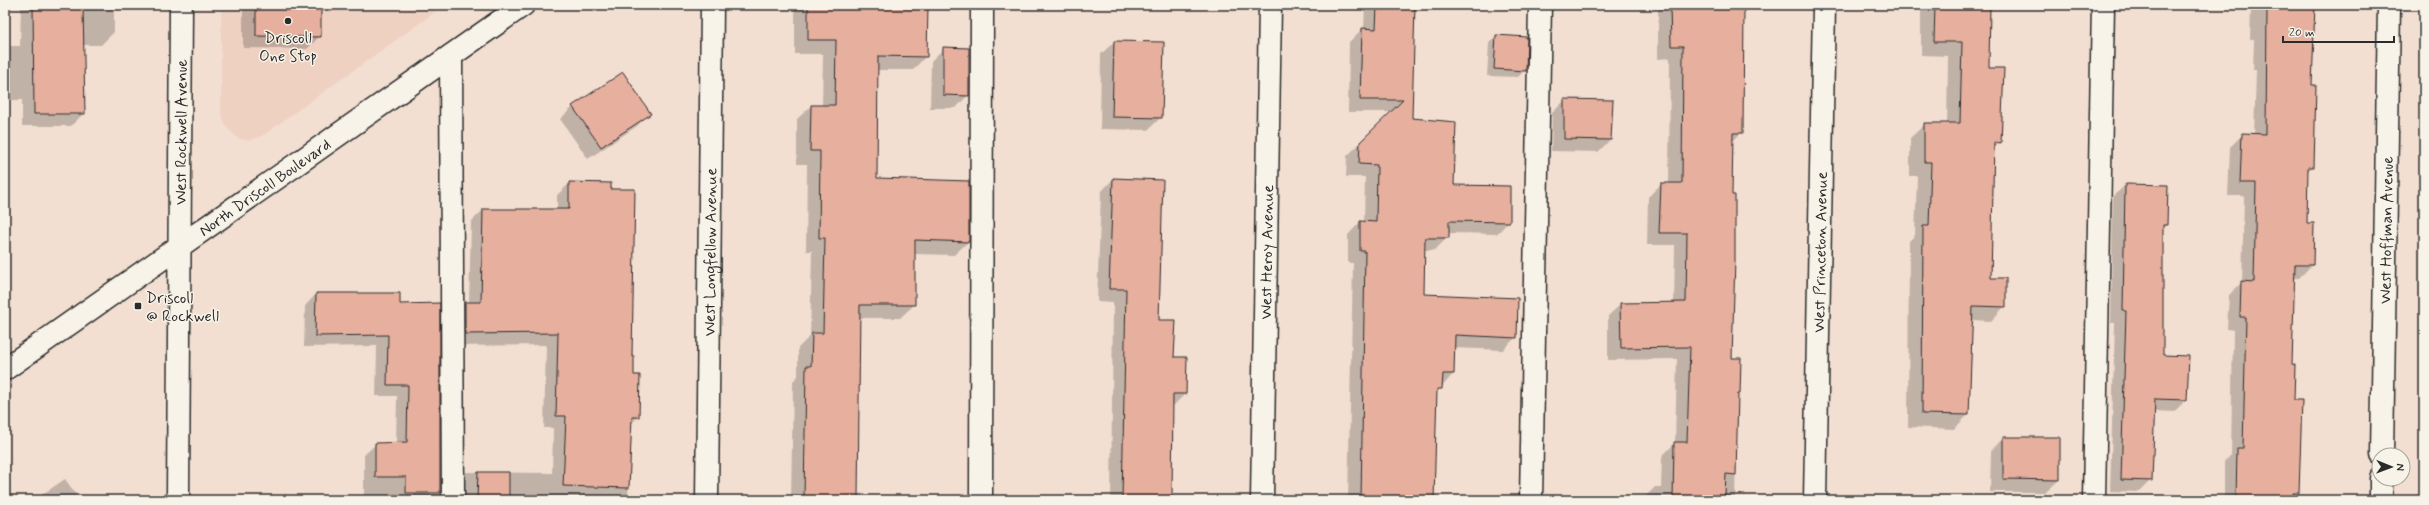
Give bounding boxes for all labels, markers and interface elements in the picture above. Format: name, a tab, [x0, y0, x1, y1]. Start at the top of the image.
marker: Driscoll One Stop	[283, 16, 293, 26]
scale bar	[2283, 18, 2394, 44]
text: 20 m	[2289, 25, 2315, 41]
place label: Driscoll One Stop	[259, 28, 317, 67]
street label: West Rockwell Avenue	[171, 59, 193, 205]
street label: North Driscoll Boulevard	[195, 134, 335, 242]
street label: West Hoffman Avenue	[2375, 156, 2399, 304]
street label: West Longfellow Avenue	[700, 168, 722, 336]
street label: West Princeton Avenue	[1809, 171, 1833, 333]
street label: West Heroy Avenue	[1256, 185, 1279, 319]
place label: Driscoll @ Rockwell	[146, 288, 219, 327]
marker: Driscoll @ Rockwell	[133, 301, 143, 311]
north arrow	[2371, 447, 2411, 487]
text: N	[2393, 463, 2407, 471]

